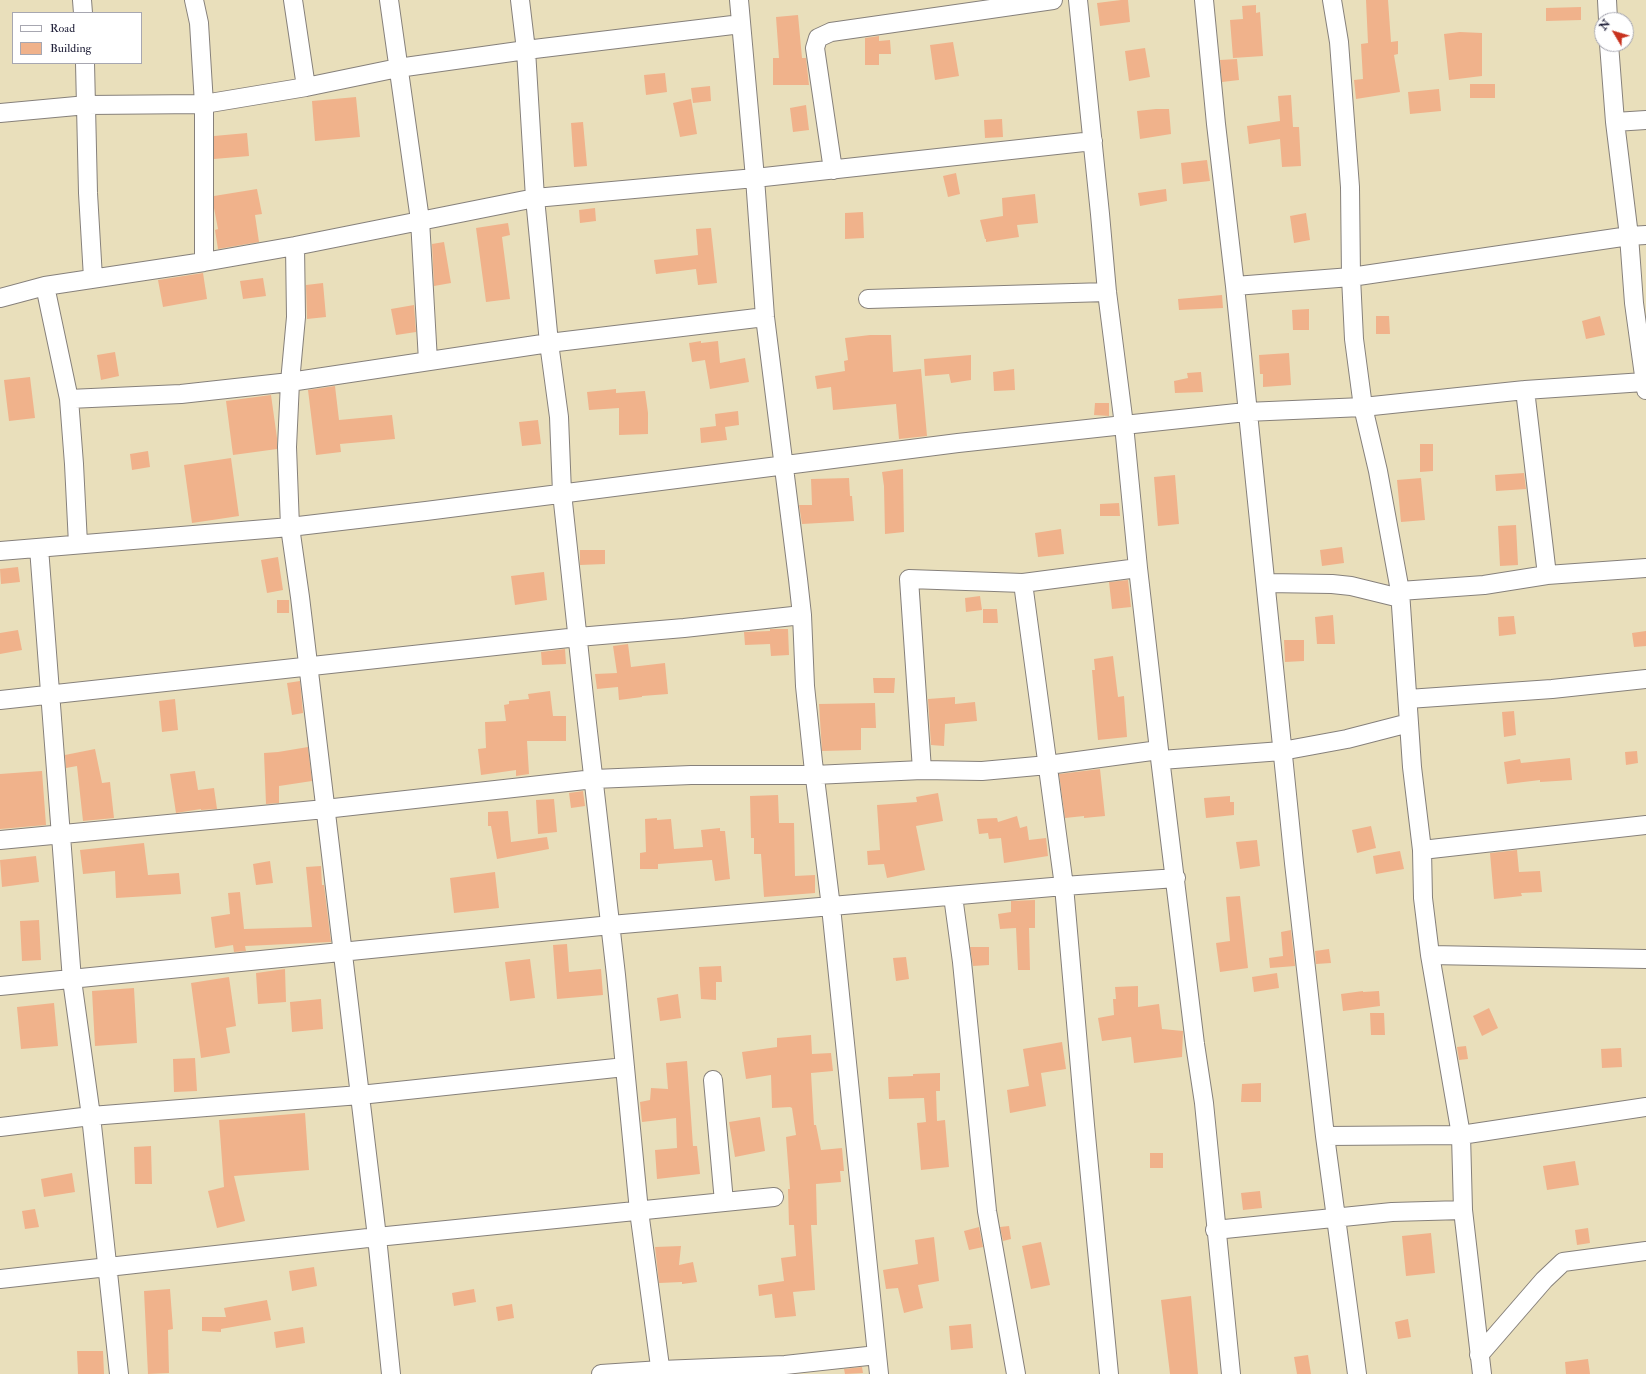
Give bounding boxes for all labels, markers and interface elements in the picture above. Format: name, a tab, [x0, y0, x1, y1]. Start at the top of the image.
legend	[12, 12, 142, 64]
north arrow	[1594, 12, 1634, 52]
text: N	[1597, 17, 1613, 33]
text: Road	[50, 21, 75, 36]
text: Building	[50, 41, 91, 56]

